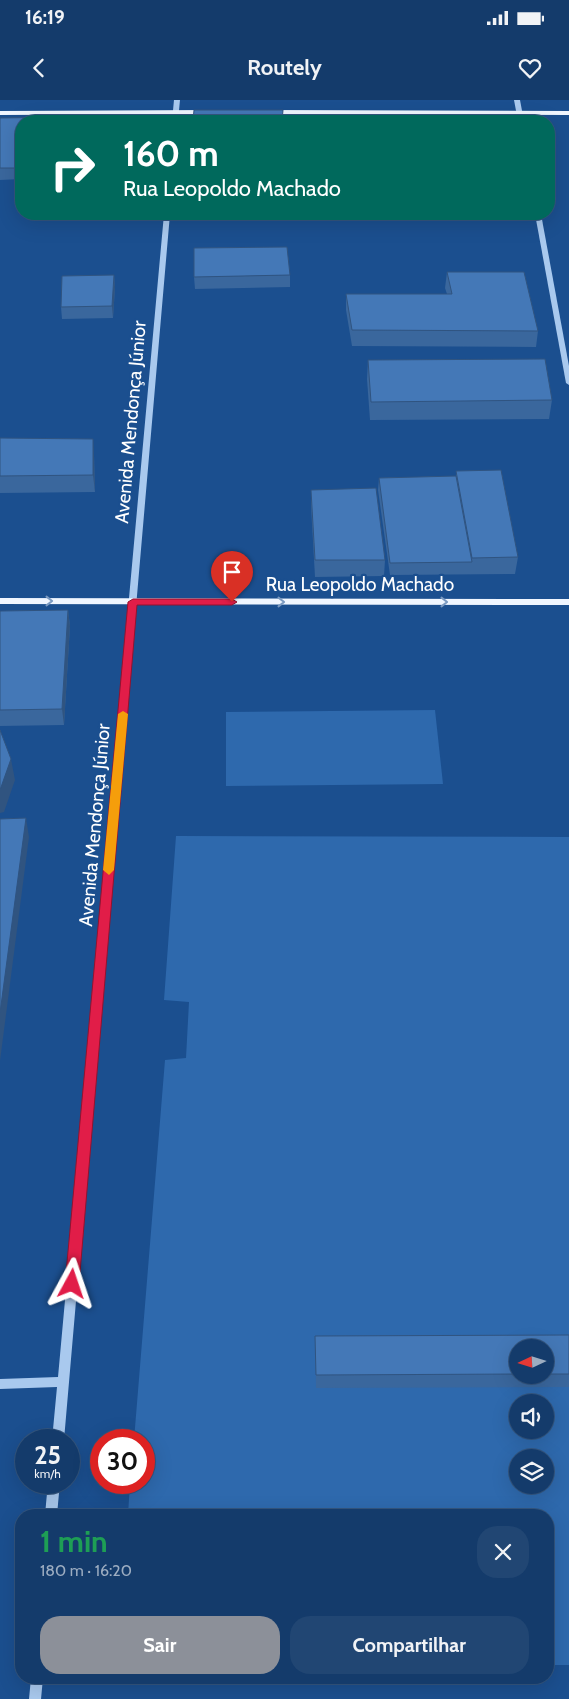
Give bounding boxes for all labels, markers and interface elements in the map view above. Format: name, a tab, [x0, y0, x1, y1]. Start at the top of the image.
text: 16:19	[25, 6, 65, 29]
icon: back	[25, 54, 53, 82]
text: Routely	[247, 54, 322, 81]
icon: heart	[516, 54, 544, 82]
text: 160 m	[123, 132, 219, 175]
icon: right	[40, 135, 105, 200]
text: Rua Leopoldo Machado	[123, 175, 341, 202]
street label: Avenida Mendonça Júnior	[110, 320, 151, 524]
pin	[211, 551, 253, 602]
icon: arrive	[218, 558, 246, 586]
street label: Rua Leopoldo Machado	[266, 573, 454, 596]
one-way arrow	[45, 596, 53, 606]
one-way arrow	[278, 597, 285, 607]
one-way arrow	[440, 597, 448, 607]
street label: Avenida Mendonça Júnior	[74, 723, 115, 927]
position arrow	[45, 1257, 97, 1309]
north arrow	[509, 1339, 554, 1384]
map controls	[509, 1339, 554, 1494]
button: sound	[509, 1394, 554, 1439]
speed limit sign: 30	[90, 1429, 155, 1494]
text: 25	[34, 1440, 61, 1470]
button: layers	[509, 1449, 554, 1494]
text: km/h	[34, 1466, 61, 1481]
text: 1 min	[40, 1523, 108, 1560]
button: close	[477, 1526, 529, 1578]
text: 180 m · 16:20	[40, 1561, 132, 1580]
button: Sair	[40, 1616, 280, 1674]
button: Compartilhar	[290, 1616, 529, 1674]

